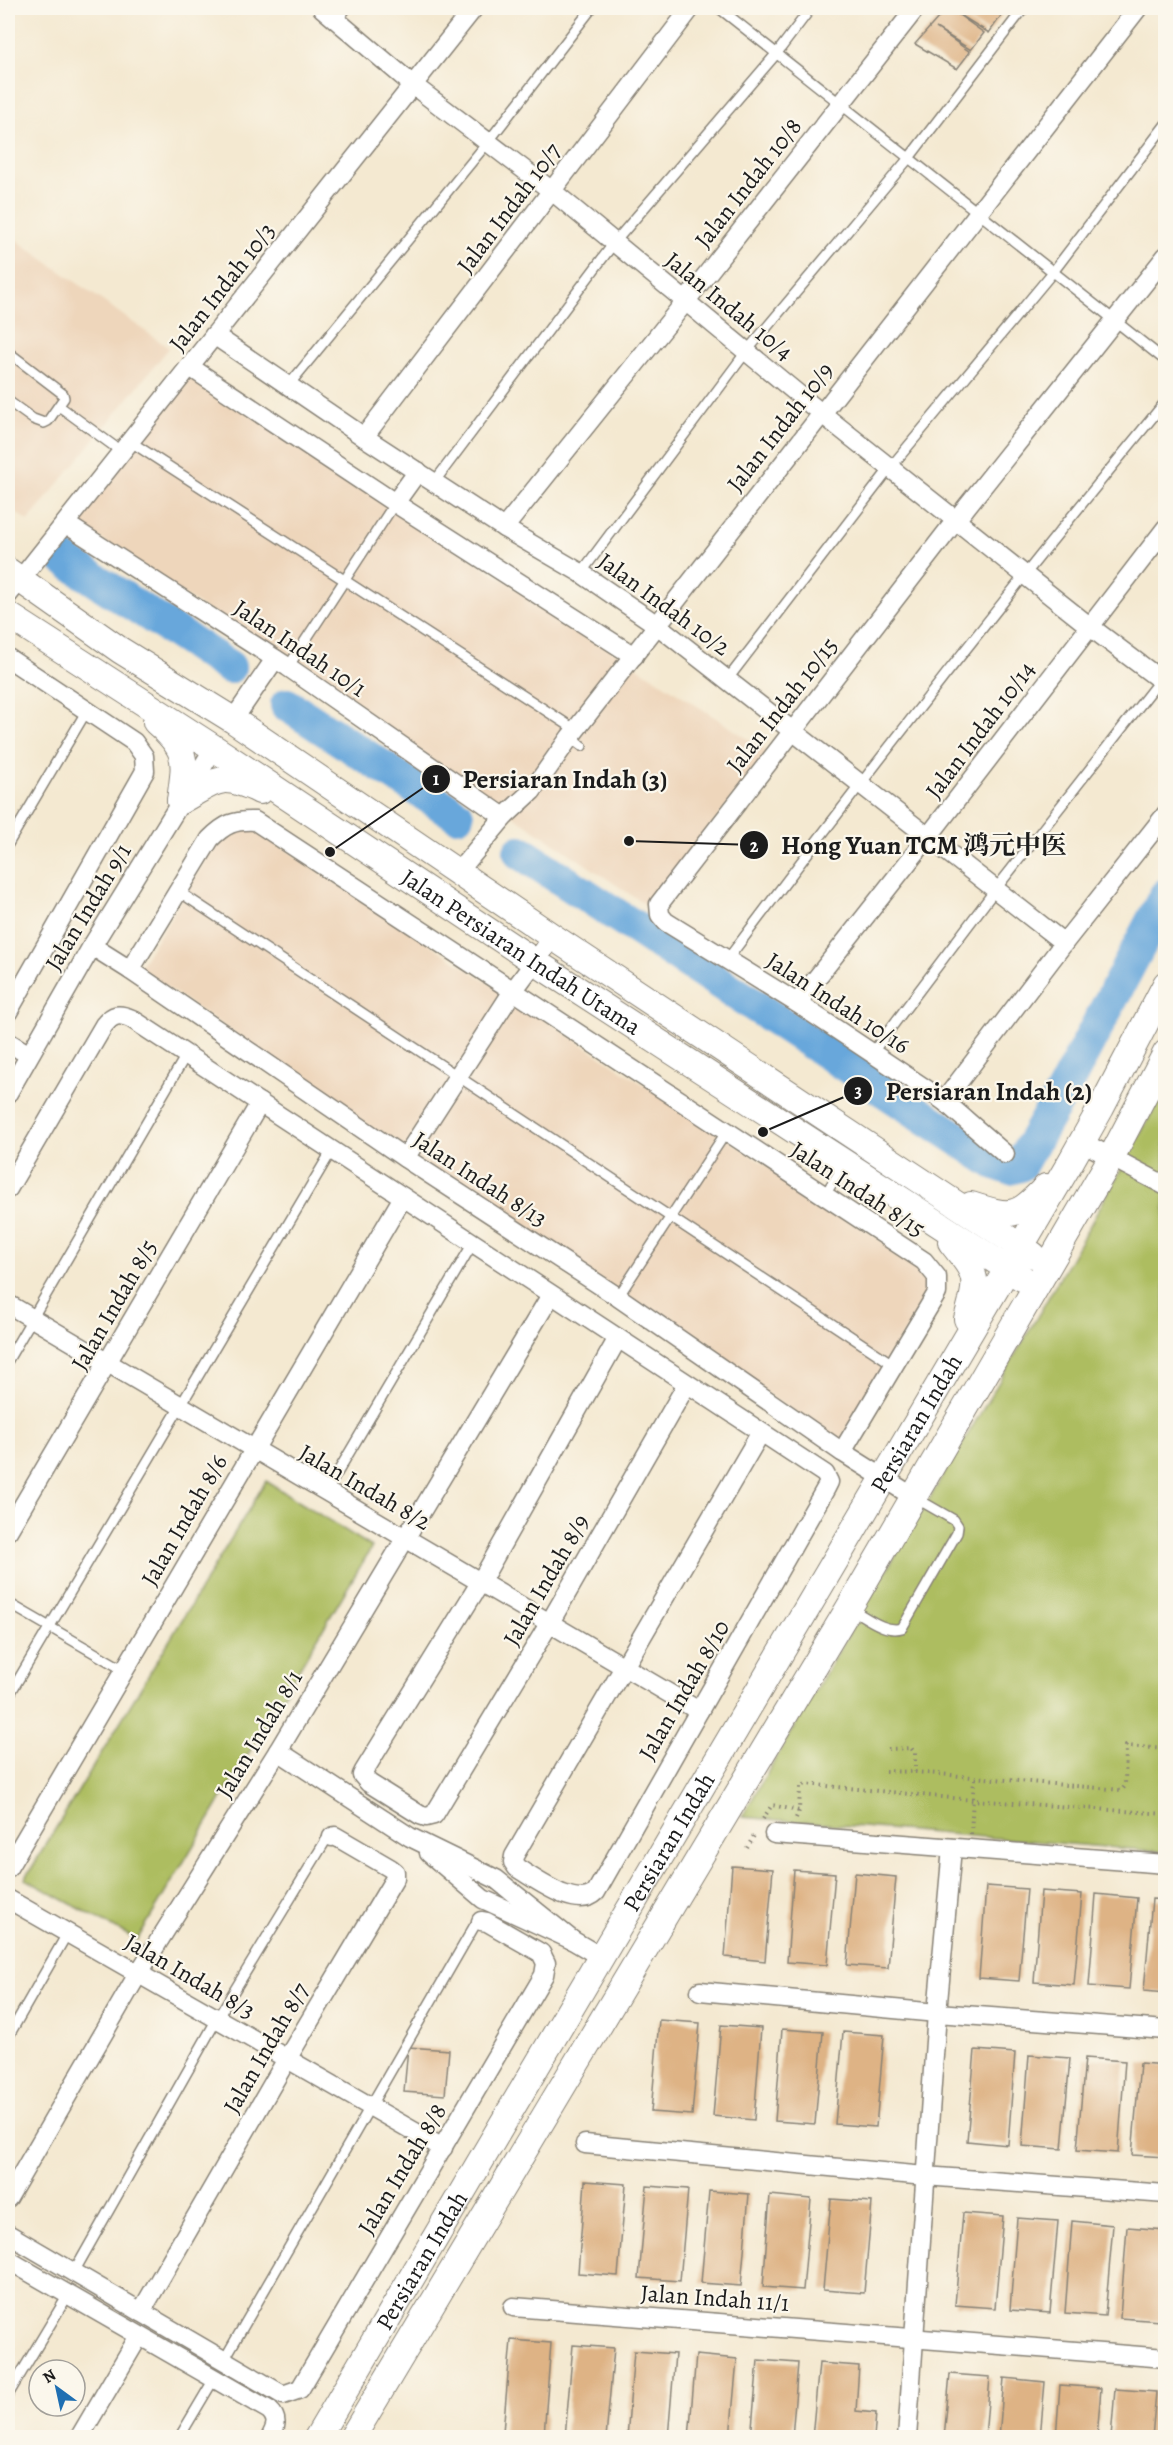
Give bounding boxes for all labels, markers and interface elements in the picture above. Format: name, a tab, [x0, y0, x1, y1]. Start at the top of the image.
street label: Jalan Indah 10/8	[687, 111, 809, 255]
street label: Jalan Indah 10/7	[449, 136, 569, 280]
street label: Jalan Indah 10/3	[162, 216, 282, 358]
street label: Jalan Indah 10/4	[658, 244, 800, 368]
street label: Jalan Indah 10/9	[719, 356, 841, 498]
street label: Jalan Indah 10/2	[591, 545, 737, 663]
street label: Jalan Indah 10/1	[227, 592, 373, 704]
street label: Jalan Indah 10/15	[719, 631, 845, 779]
street label: Jalan Indah 10/14	[918, 655, 1042, 805]
callout: Persiaran Indah (3)	[421, 757, 680, 801]
text: Persiaran Indah (3)	[462, 762, 668, 797]
text: 1	[433, 767, 440, 791]
callout: Hong Yuan TCM 鸿元中医	[739, 823, 1079, 867]
text: Hong Yuan TCM 鸿元中医	[781, 828, 1067, 863]
text: 2	[750, 834, 759, 858]
street label: Jalan Indah 9/1	[37, 837, 139, 977]
street label: Jalan Persiaran Indah Utama	[395, 861, 648, 1043]
street label: Jalan Indah 10/16	[760, 945, 916, 1061]
callout: Persiaran Indah (2)	[843, 1069, 1104, 1113]
text: Persiaran Indah (2)	[886, 1074, 1092, 1109]
text: 3	[854, 1079, 862, 1103]
street label: Jalan Indah 8/13	[407, 1124, 553, 1234]
street label: Jalan Indah 8/15	[784, 1133, 932, 1245]
street label: Jalan Indah 8/5	[64, 1234, 164, 1376]
street label: Persiaran Indah	[863, 1348, 970, 1499]
street label: Jalan Indah 8/2	[293, 1436, 437, 1538]
street label: Jalan Indah 8/6	[133, 1448, 235, 1592]
street label: Jalan Indah 8/9	[495, 1508, 597, 1652]
street label: Jalan Indah 8/10	[631, 1614, 737, 1766]
street label: Jalan Indah 8/1	[208, 1664, 310, 1804]
street label: Persiaran Indah	[615, 1767, 723, 1918]
street label: Jalan Indah 8/3	[119, 1926, 261, 2026]
street label: Jalan Indah 8/7	[216, 1976, 317, 2119]
street label: Jalan Indah 8/8	[350, 2097, 454, 2241]
street label: Persiaran Indah	[368, 2185, 475, 2336]
street label: Jalan Indah 11/1	[640, 2277, 790, 2319]
north arrow	[27, 2358, 87, 2418]
text: N	[38, 2364, 61, 2389]

